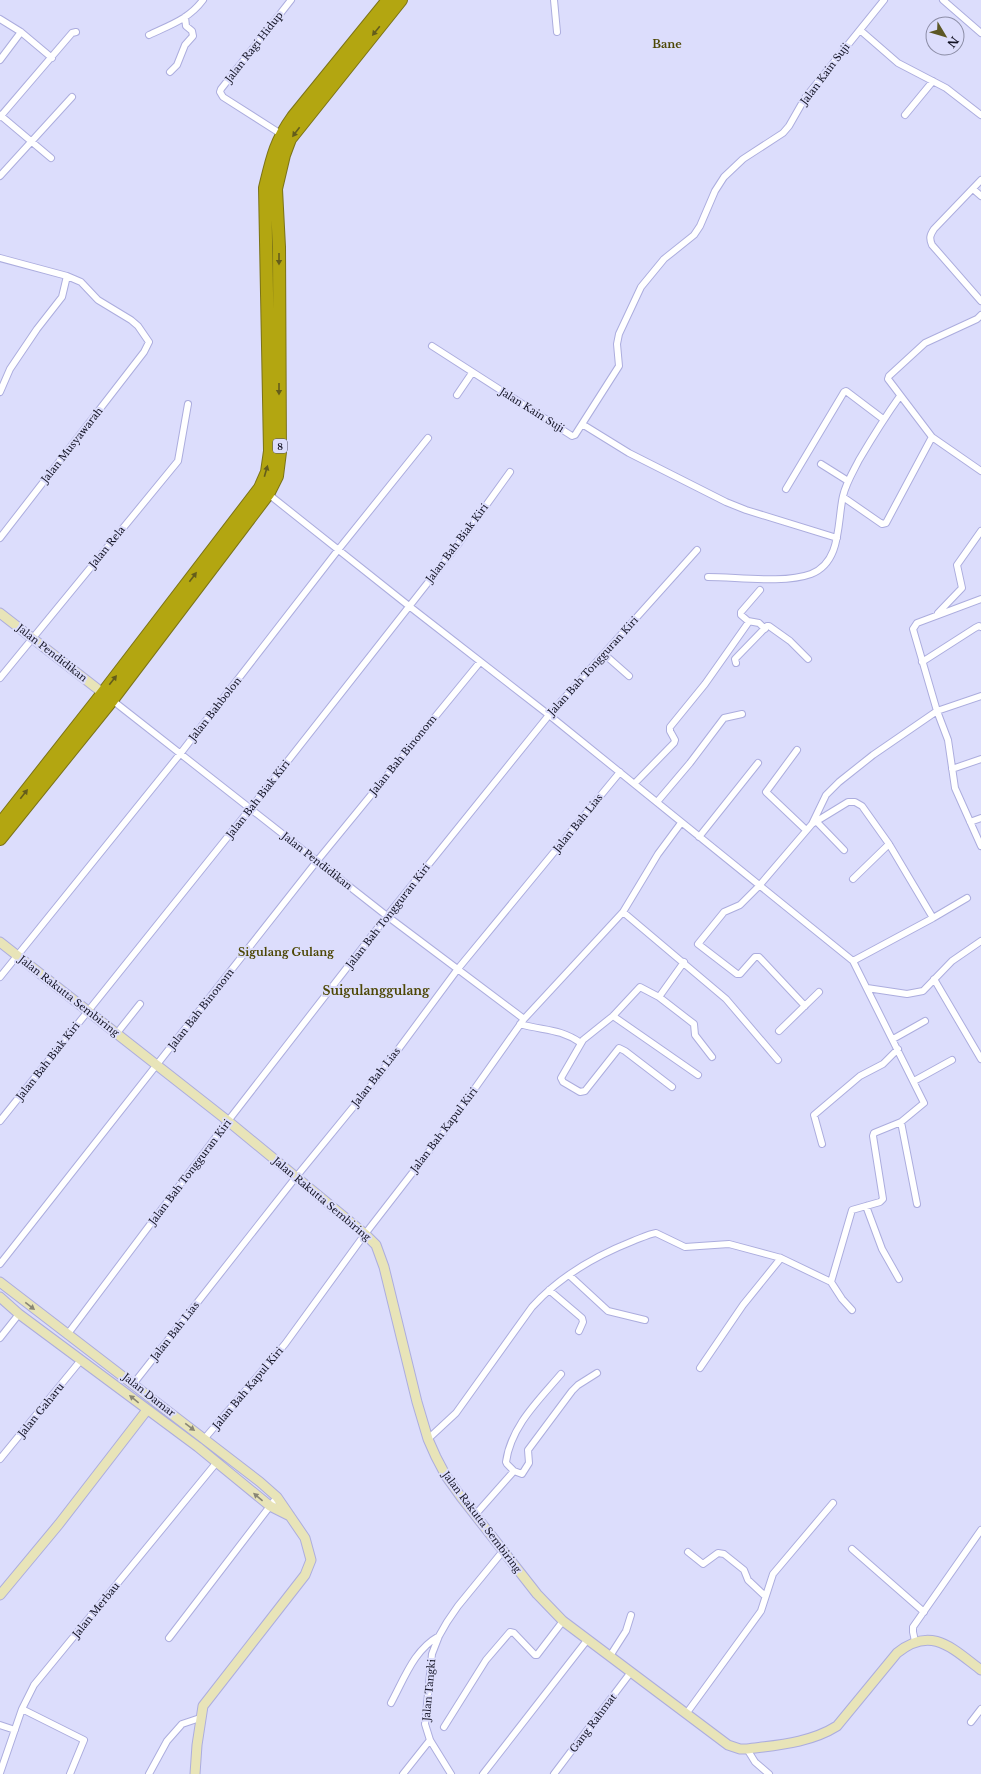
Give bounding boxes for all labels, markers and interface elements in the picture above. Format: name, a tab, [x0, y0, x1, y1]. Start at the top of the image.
street label: Jalan Ragi Hidup	[221, 9, 286, 87]
north arrow	[925, 16, 965, 56]
one-way arrow	[372, 25, 381, 36]
text: N	[944, 34, 962, 51]
district label: Bane	[652, 37, 682, 51]
street label: Jalan Kain Suji	[796, 40, 853, 109]
one-way arrow	[291, 127, 300, 138]
one-way arrow	[276, 253, 282, 266]
one-way arrow	[276, 383, 282, 396]
street label: Jalan Kain Suji	[496, 384, 567, 435]
street label: Jalan Musyawarah	[37, 405, 106, 487]
road number: 8	[273, 439, 287, 453]
one-way arrow	[264, 465, 270, 478]
street label: Jalan Bah Biak Kiri	[422, 500, 491, 587]
street label: Jalan Rela	[85, 523, 128, 572]
one-way arrow	[188, 572, 197, 583]
street label: Jalan Bah Tongguran Kiri	[544, 613, 641, 720]
street label: Jalan Pendidikan	[13, 620, 90, 685]
street label: Jalan Bahbolon	[185, 674, 244, 745]
one-way arrow	[109, 675, 117, 686]
street label: Jalan Bah Binonom	[365, 712, 439, 799]
street label: Jalan Bah Biak Kiri	[222, 757, 293, 842]
one-way arrow	[20, 788, 29, 799]
street label: Jalan Bah Lias	[549, 791, 606, 856]
street label: Jalan Pendidikan	[278, 828, 355, 893]
street label: Jalan Bah Tongguran Kiri	[342, 861, 433, 972]
district label: Sigulang Gulang	[238, 945, 334, 959]
street label: Jalan Rakutta Sembiring	[15, 952, 123, 1040]
street label: Jalan Bah Binonom	[164, 966, 237, 1054]
district label: Suigulanggulang	[323, 983, 430, 998]
street label: Jalan Bah Biak Kiri	[12, 1019, 83, 1104]
street label: Jalan Bah Lias	[348, 1044, 403, 1111]
street label: Jalan Bah Kapul Kiri	[407, 1084, 481, 1177]
street label: Jalan Bah Tongguran Kiri	[145, 1116, 234, 1229]
street label: Jalan Rakutta Sembiring	[269, 1153, 374, 1244]
street label: Jalan Bah Lias	[147, 1298, 202, 1365]
one-way arrow	[25, 1302, 36, 1311]
street label: Jalan Bah Kapul Kiri	[209, 1344, 286, 1433]
street label: Jalan Damar	[119, 1369, 178, 1420]
street label: Jalan Gaharu	[14, 1380, 67, 1441]
one-way arrow	[128, 1395, 139, 1404]
one-way arrow	[184, 1423, 195, 1431]
street label: Jalan Rakutta Sembiring	[438, 1467, 525, 1576]
one-way arrow	[253, 1492, 263, 1501]
street label: Jalan Merbau	[68, 1579, 123, 1642]
street label: Jalan Tangki	[420, 1658, 438, 1724]
street label: Gang Rahmat	[567, 1691, 619, 1755]

